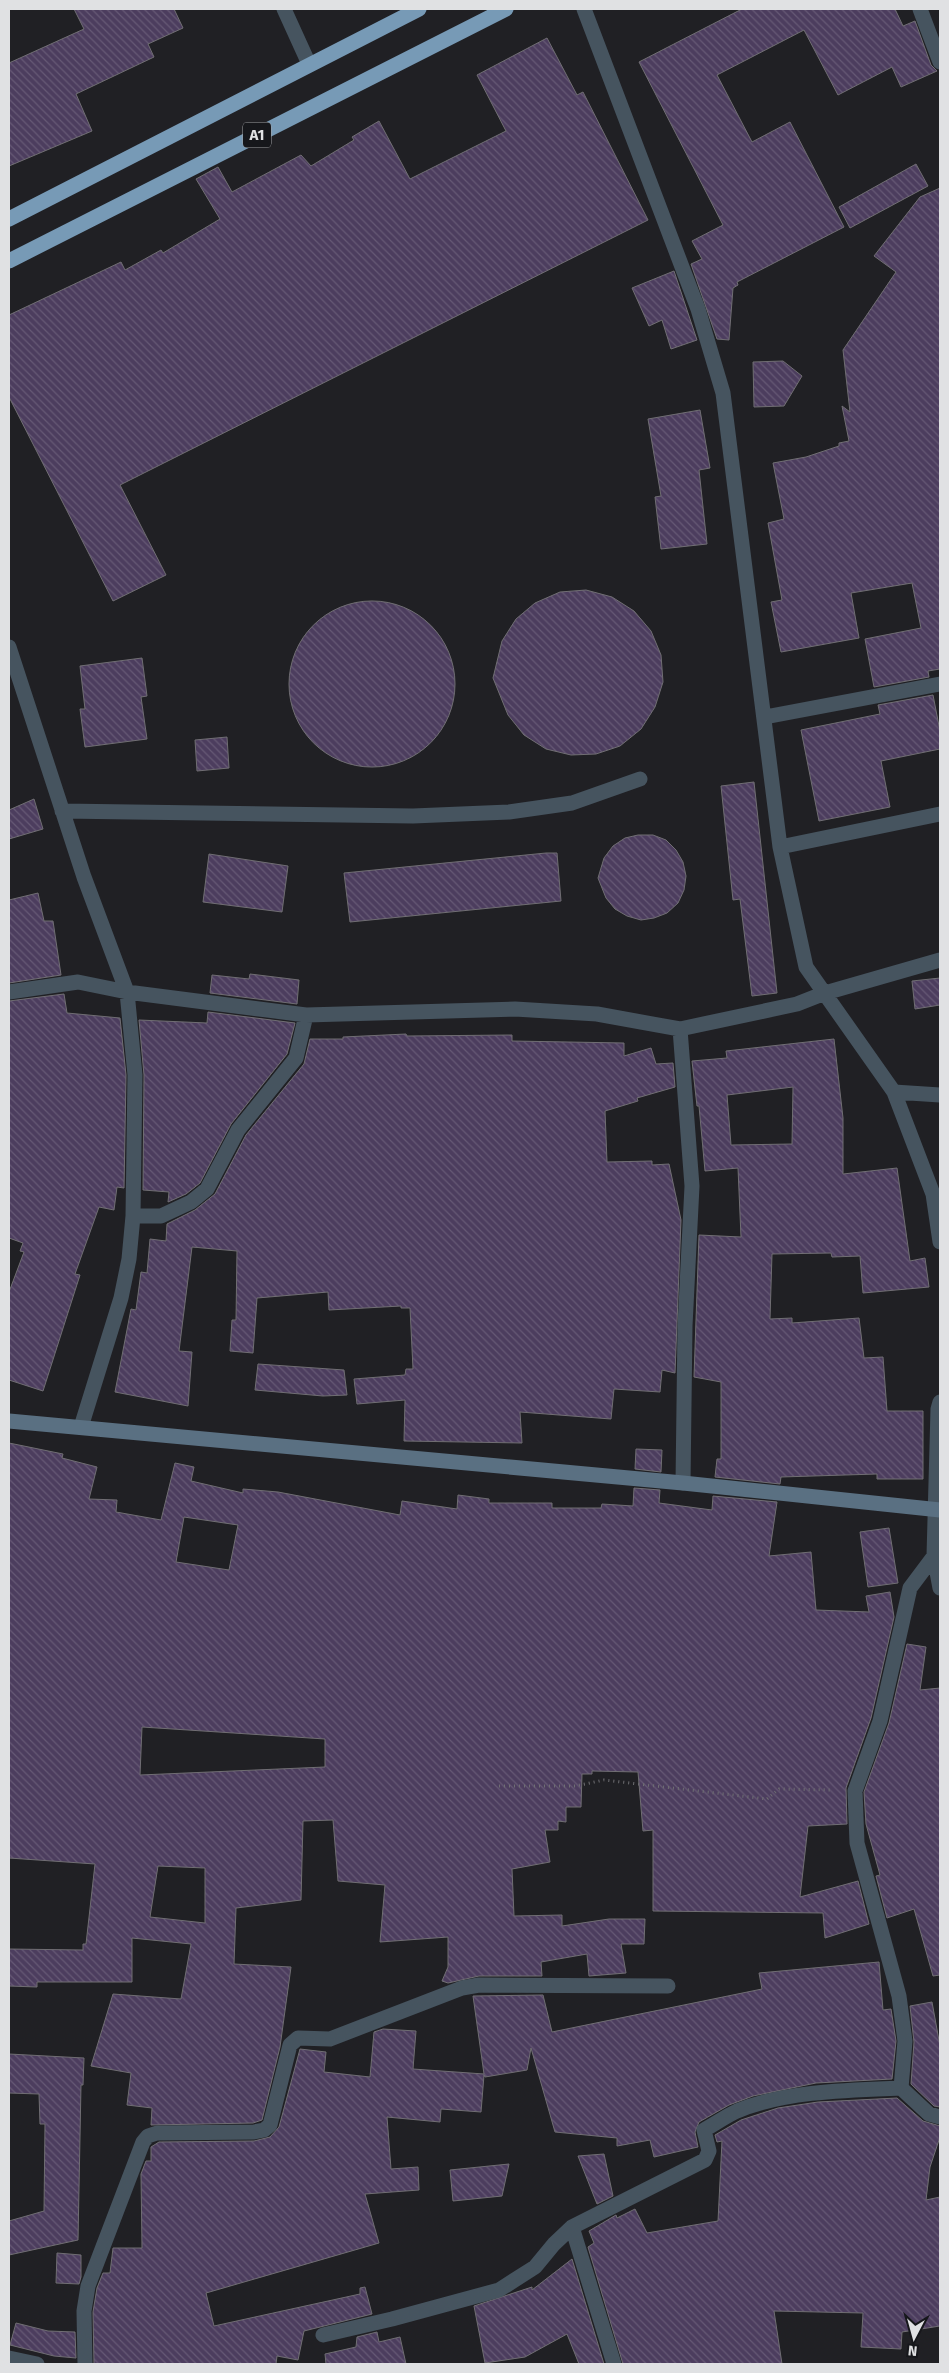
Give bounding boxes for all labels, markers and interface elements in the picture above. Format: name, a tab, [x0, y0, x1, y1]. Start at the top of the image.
road number: A1	[243, 122, 271, 148]
north arrow	[889, 2313, 939, 2363]
text: N	[907, 2341, 918, 2359]

